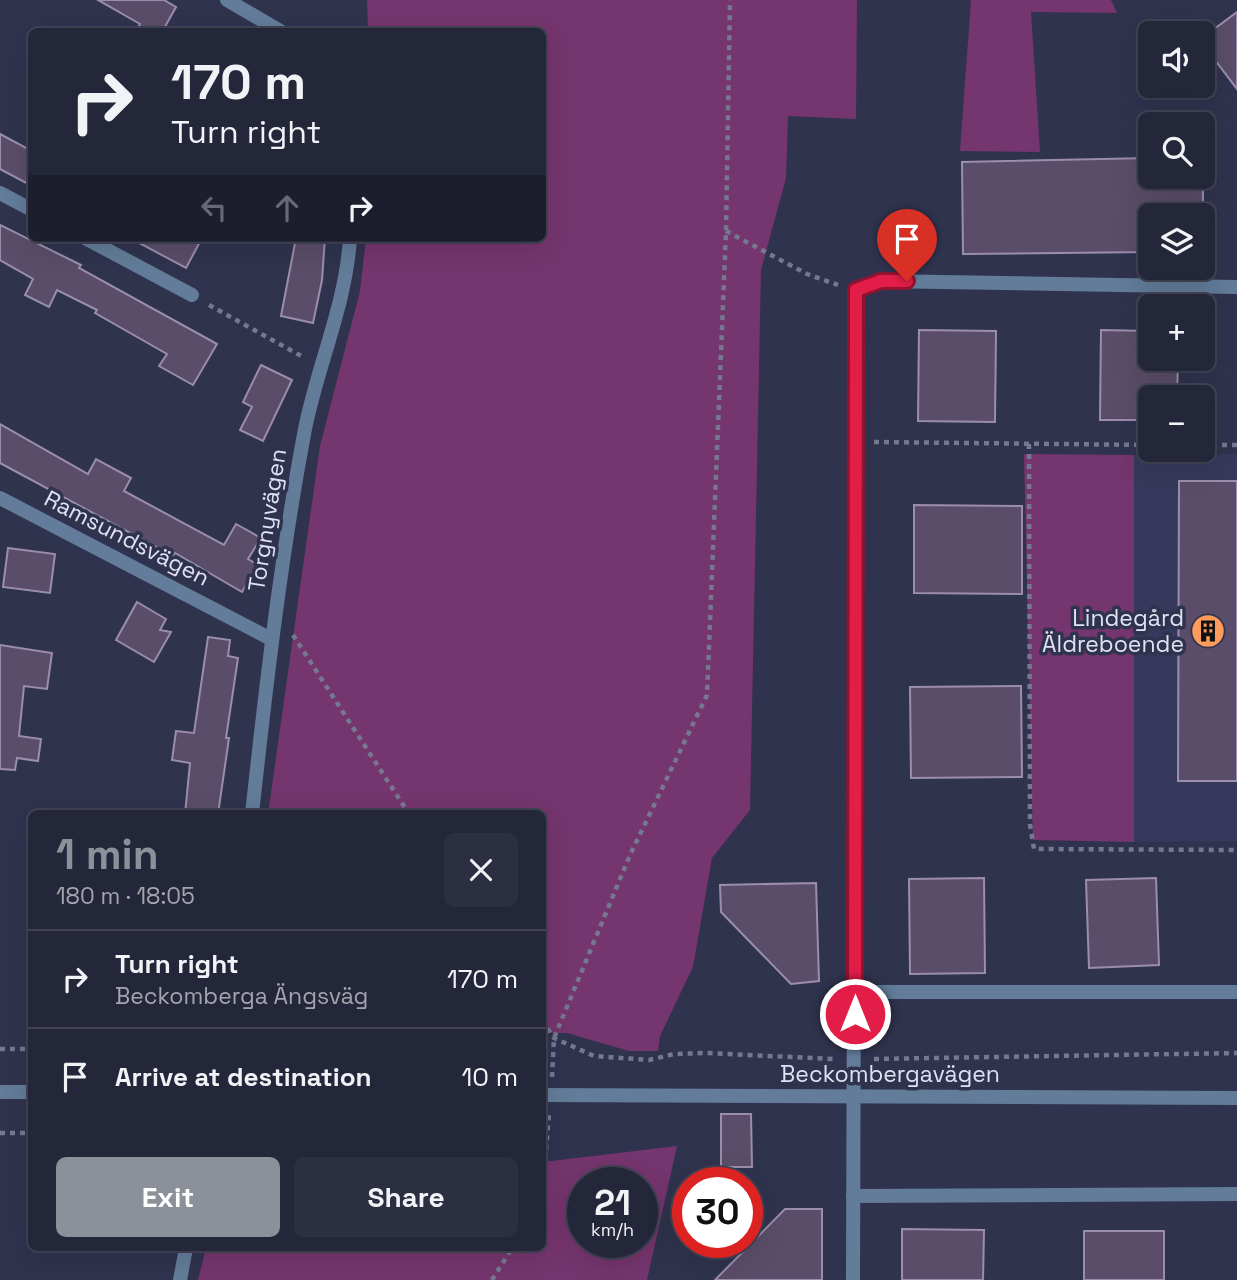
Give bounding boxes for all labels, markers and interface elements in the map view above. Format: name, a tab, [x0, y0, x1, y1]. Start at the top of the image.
map controls	[1138, 21, 1215, 462]
button: sound	[1138, 21, 1215, 98]
text: 170 m	[171, 51, 306, 113]
icon: right	[56, 56, 147, 147]
text: Turn right	[171, 112, 321, 152]
button: search	[1138, 112, 1215, 189]
icon: left	[195, 189, 233, 227]
icon: ahead	[268, 189, 306, 227]
icon: right	[341, 189, 379, 227]
button: layers	[1138, 203, 1215, 280]
pin	[877, 209, 937, 281]
icon: arrive	[888, 220, 926, 258]
button: +	[1138, 294, 1215, 371]
button: −	[1138, 385, 1215, 462]
street label: Torgnyvägen	[241, 447, 293, 593]
street label: Ramsundsvägen	[39, 483, 215, 593]
place label: Lindegård Äldreboende	[1042, 603, 1184, 659]
building icon: Lindegård Äldreboende	[1189, 612, 1227, 650]
text: 1 min	[56, 828, 159, 881]
button: close	[444, 833, 518, 907]
text: 180 m · 18:05	[56, 881, 195, 911]
text: Turn right	[115, 947, 239, 981]
icon: right	[56, 960, 94, 998]
text: 170 m	[447, 962, 518, 996]
position arrow	[818, 977, 892, 1051]
text: Beckomberga Ängsväg	[115, 981, 368, 1011]
icon: arrive	[56, 1058, 94, 1096]
street label: Beckombergavägen	[780, 1059, 1000, 1089]
text: Arrive at destination	[115, 1060, 372, 1094]
text: 10 m	[461, 1060, 518, 1094]
button: Exit	[56, 1157, 280, 1237]
button: Share	[294, 1157, 518, 1237]
speed limit sign: 30	[672, 1167, 763, 1258]
text: 21	[594, 1181, 631, 1225]
text: km/h	[591, 1218, 634, 1241]

